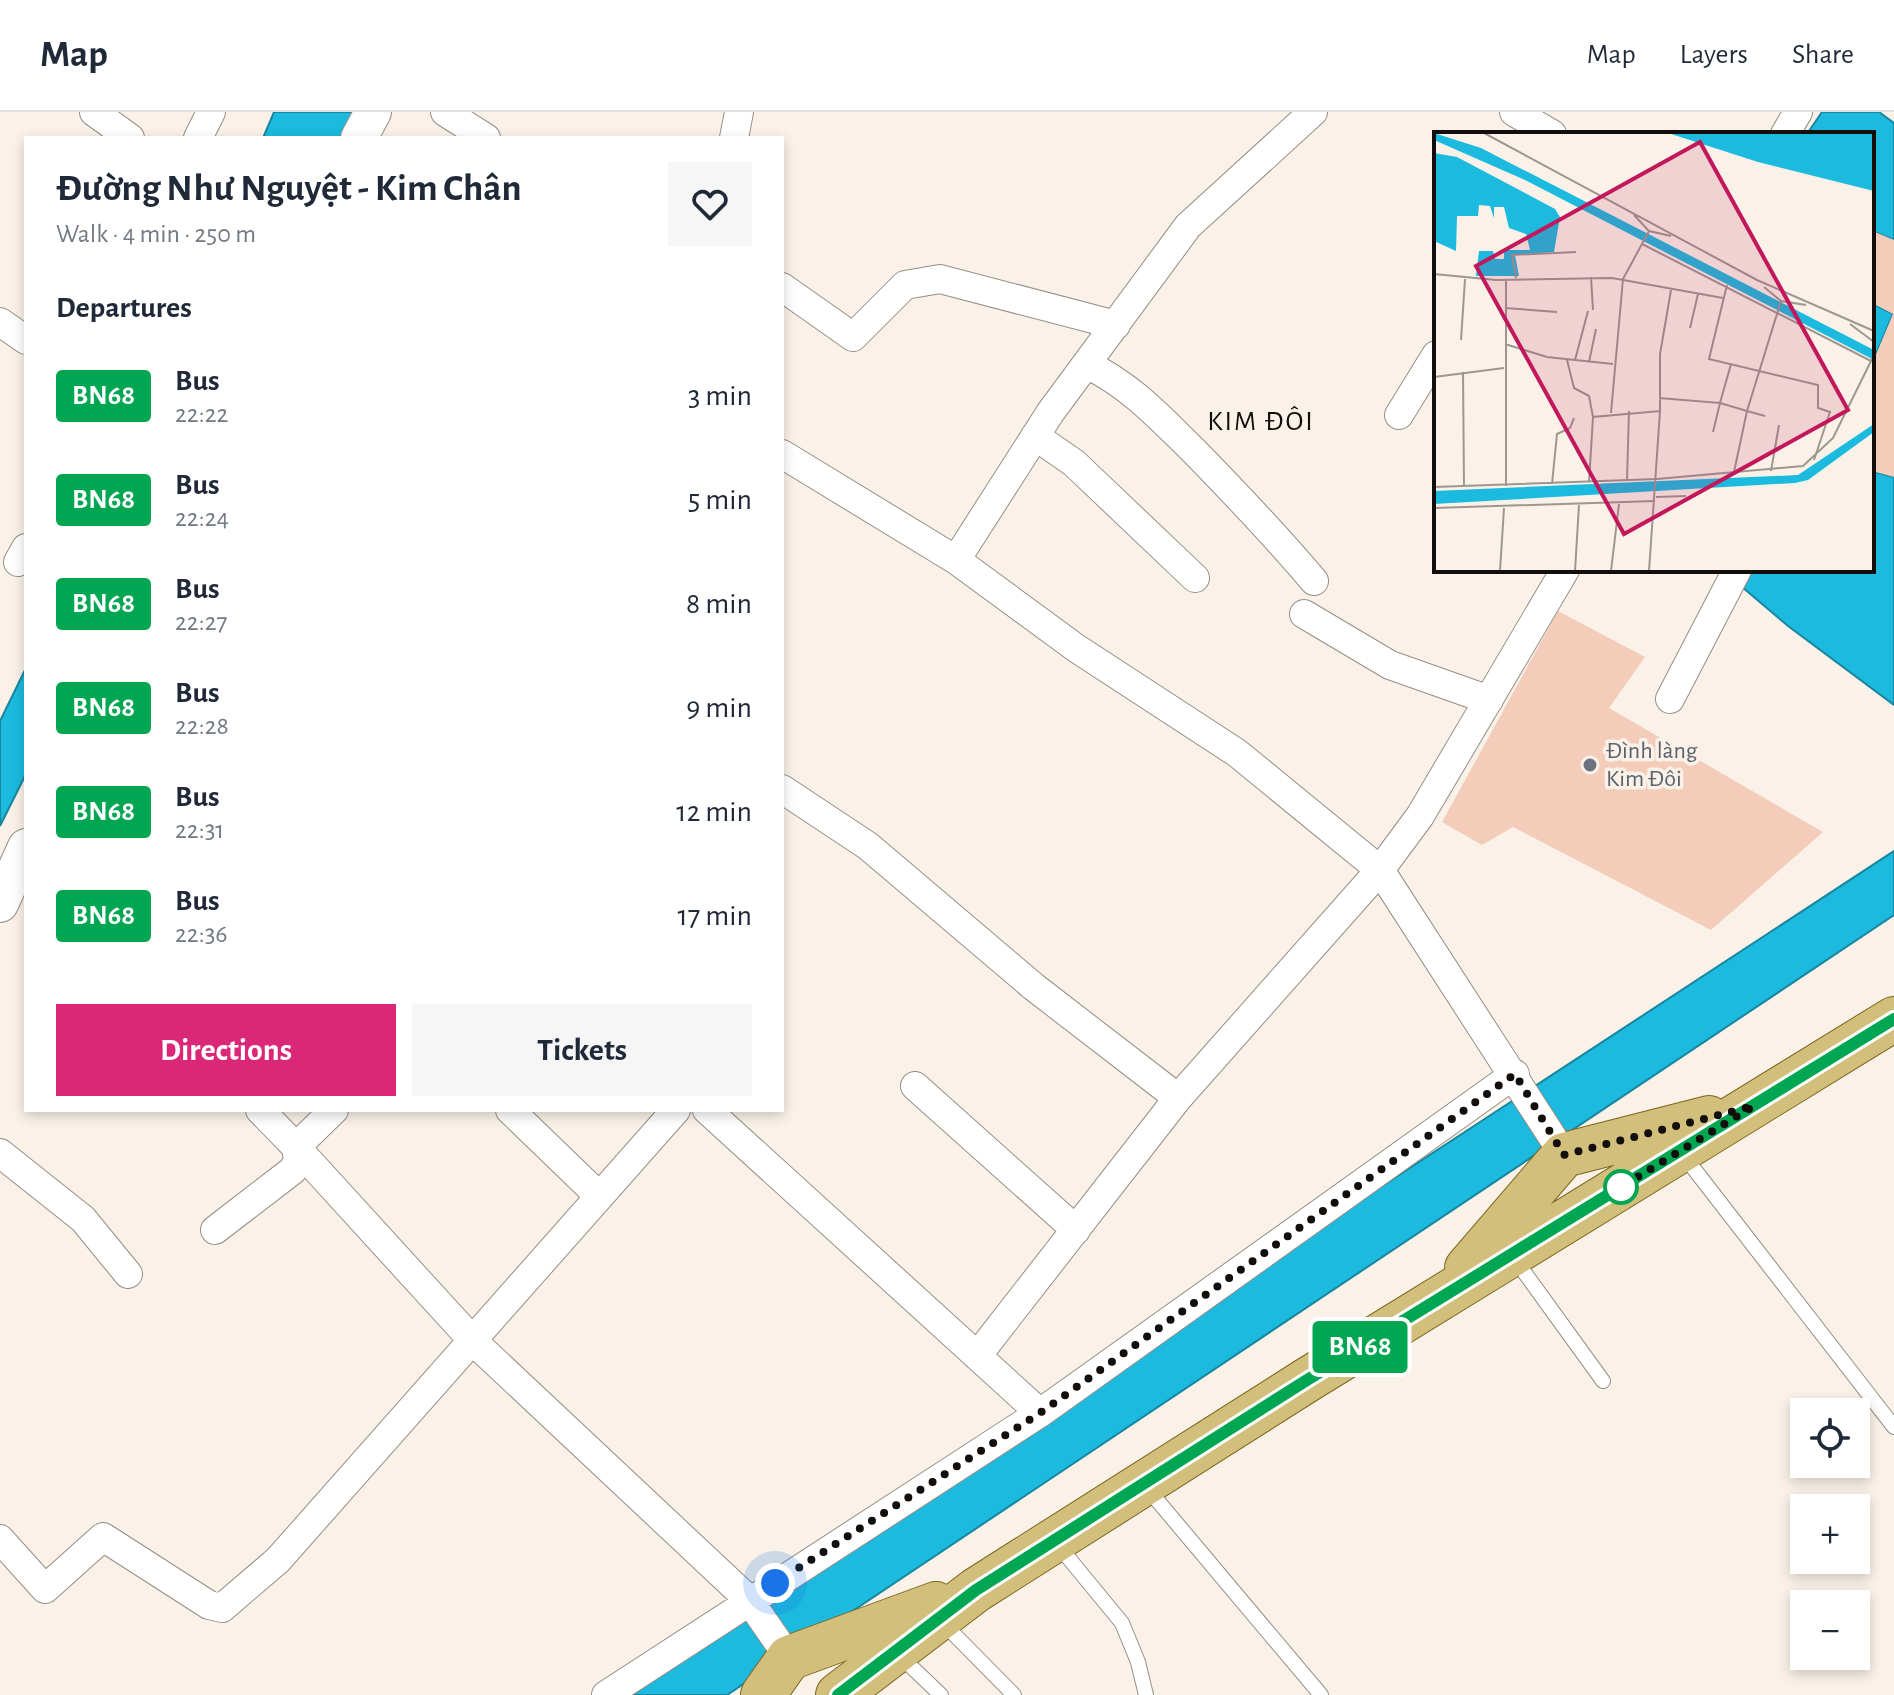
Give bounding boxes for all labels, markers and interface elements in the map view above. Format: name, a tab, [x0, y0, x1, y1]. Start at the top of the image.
text: Map	[40, 36, 108, 74]
text: Map	[1587, 41, 1636, 69]
text: Layers	[1680, 41, 1748, 69]
text: Share	[1792, 41, 1854, 69]
inset map	[1434, 132, 1874, 572]
button: heart	[668, 162, 752, 246]
text: Đường Như Nguyệt - Kim Chân	[56, 170, 522, 208]
text: Walk · 4 min · 250 m	[56, 221, 256, 247]
text: Departures	[56, 293, 192, 323]
text: Bus	[175, 366, 220, 396]
text: 3 min	[688, 381, 752, 411]
text: BN68	[72, 382, 135, 410]
text: 22:22	[175, 401, 228, 427]
district label: KIM ĐÔI	[1207, 406, 1315, 436]
text: Bus	[175, 470, 220, 500]
text: 5 min	[688, 485, 752, 515]
text: BN68	[72, 486, 135, 514]
text: 22:24	[175, 505, 229, 531]
text: Bus	[175, 574, 220, 604]
text: 8 min	[686, 589, 752, 619]
text: BN68	[72, 590, 135, 618]
text: 22:27	[175, 609, 227, 635]
text: Bus	[175, 678, 220, 708]
text: 9 min	[686, 693, 752, 723]
text: BN68	[72, 694, 135, 722]
text: 22:28	[175, 713, 229, 739]
place label: Đình làng Kim Đôi	[1606, 739, 1698, 791]
marker: Đình làng Kim Đôi	[1581, 756, 1599, 774]
text: Bus	[175, 782, 220, 812]
text: 12 min	[676, 797, 752, 827]
text: BN68	[72, 798, 135, 826]
text: 22:31	[175, 817, 224, 843]
text: Bus	[175, 886, 220, 916]
text: 17 min	[677, 901, 752, 931]
text: BN68	[72, 902, 135, 930]
text: 22:36	[175, 921, 228, 947]
button: Directions	[56, 1004, 396, 1096]
button: Tickets	[412, 1004, 752, 1096]
unlabelled marker	[1604, 1170, 1638, 1204]
line badge: BN68	[1304, 1321, 1416, 1373]
text: BN68	[1328, 1333, 1392, 1361]
map controls	[1790, 1398, 1870, 1670]
button: locate	[1790, 1398, 1870, 1478]
button: +	[1790, 1494, 1870, 1574]
your location	[755, 1563, 795, 1603]
button: −	[1790, 1590, 1870, 1670]

